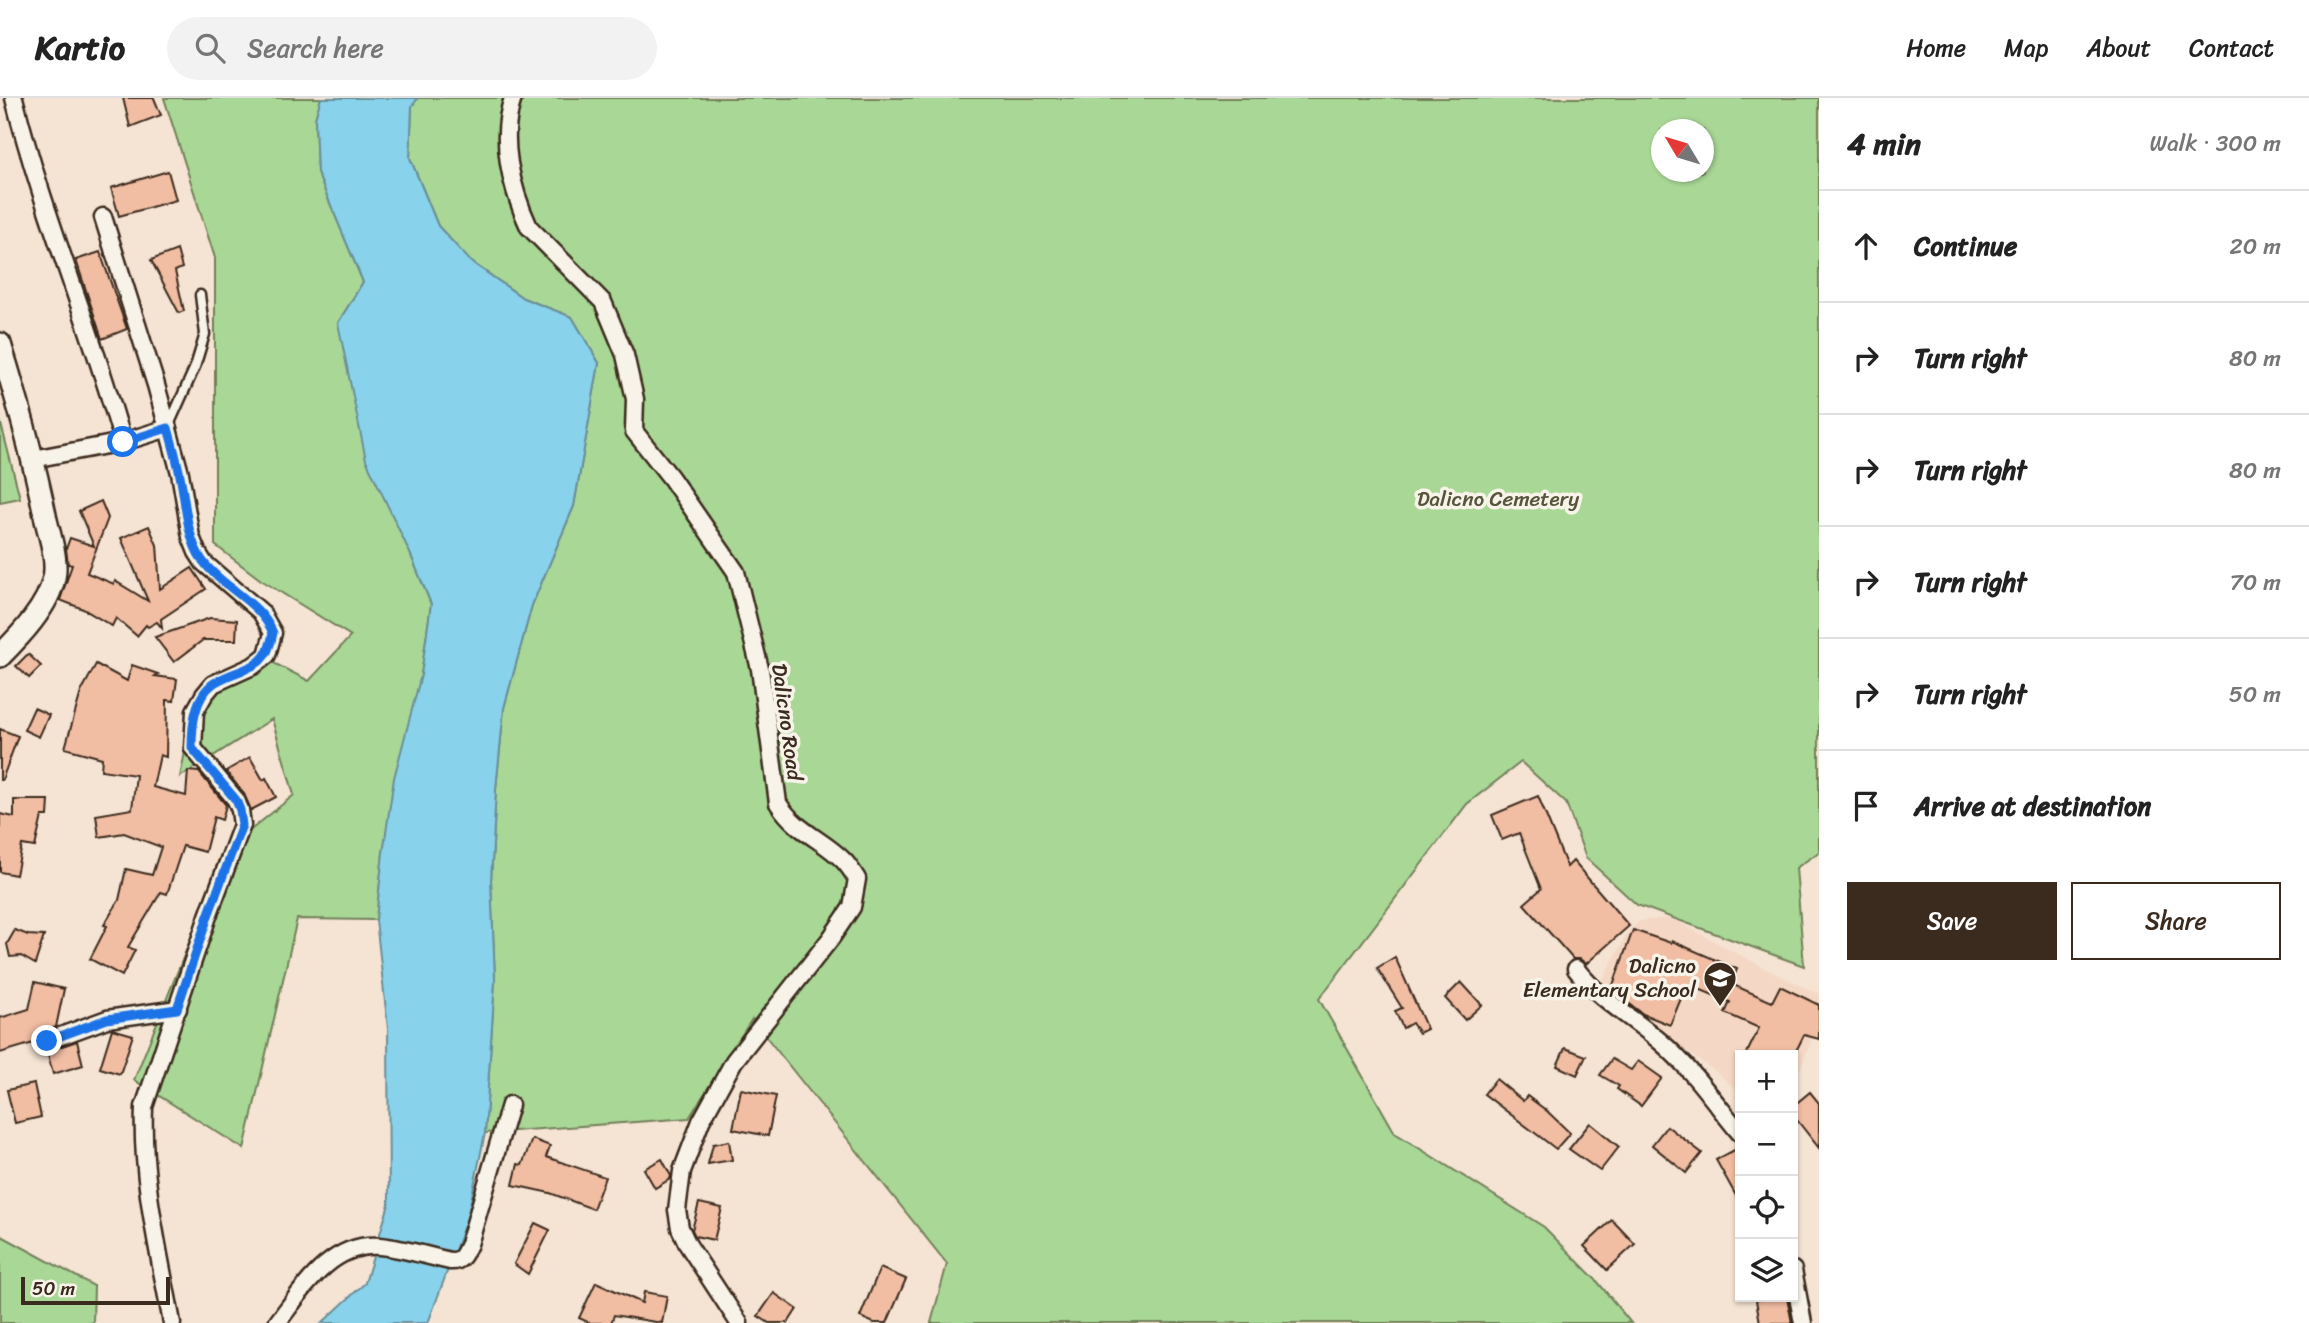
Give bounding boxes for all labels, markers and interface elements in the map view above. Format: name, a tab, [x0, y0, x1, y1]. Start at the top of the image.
search box	[167, 17, 657, 80]
text: Kartio	[35, 19, 125, 77]
text: Search here	[247, 25, 384, 71]
text: Home	[1906, 27, 1966, 69]
text: Map	[2004, 27, 2048, 69]
text: About	[2086, 27, 2151, 69]
text: Contact	[2189, 27, 2274, 69]
icon: search	[191, 29, 229, 67]
text: 4 min	[1847, 117, 1921, 171]
north arrow	[1651, 119, 1714, 182]
text: Walk · 300 m	[2149, 123, 2281, 164]
text: Continue	[1914, 223, 2017, 269]
text: 20 m	[2230, 226, 2281, 267]
icon: ahead	[1847, 227, 1885, 265]
text: Turn right	[1914, 335, 2027, 381]
text: 80 m	[2229, 338, 2281, 379]
icon: right	[1847, 339, 1885, 377]
route start	[107, 426, 138, 457]
text: Turn right	[1914, 447, 2027, 493]
text: 80 m	[2229, 450, 2281, 491]
icon: right	[1847, 451, 1885, 489]
park label: Dalicno Cemetery	[1417, 480, 1579, 518]
text: Turn right	[1914, 559, 2027, 605]
text: 70 m	[2230, 562, 2281, 603]
icon: right	[1847, 563, 1885, 601]
street label: Dalicno Road	[760, 661, 814, 785]
text: Turn right	[1914, 671, 2027, 717]
text: 50 m	[2229, 674, 2281, 715]
icon: right	[1847, 675, 1885, 713]
text: Arrive at destination	[1914, 783, 2151, 829]
icon: arrive	[1847, 787, 1885, 825]
button: Save	[1847, 882, 2057, 960]
button: Share	[2071, 882, 2281, 960]
place label: Dalicno Elementary School	[1523, 947, 1697, 1009]
school or university icon: Dalicno Elementary School	[1701, 959, 1739, 1008]
route end	[31, 1025, 62, 1056]
map controls	[1735, 1050, 1798, 1302]
button: +	[1735, 1050, 1798, 1113]
button: −	[1735, 1113, 1798, 1176]
button: locate	[1735, 1176, 1798, 1239]
button: layers	[1735, 1239, 1798, 1302]
text: 50 m	[32, 1272, 75, 1305]
scale bar	[21, 1274, 170, 1306]

